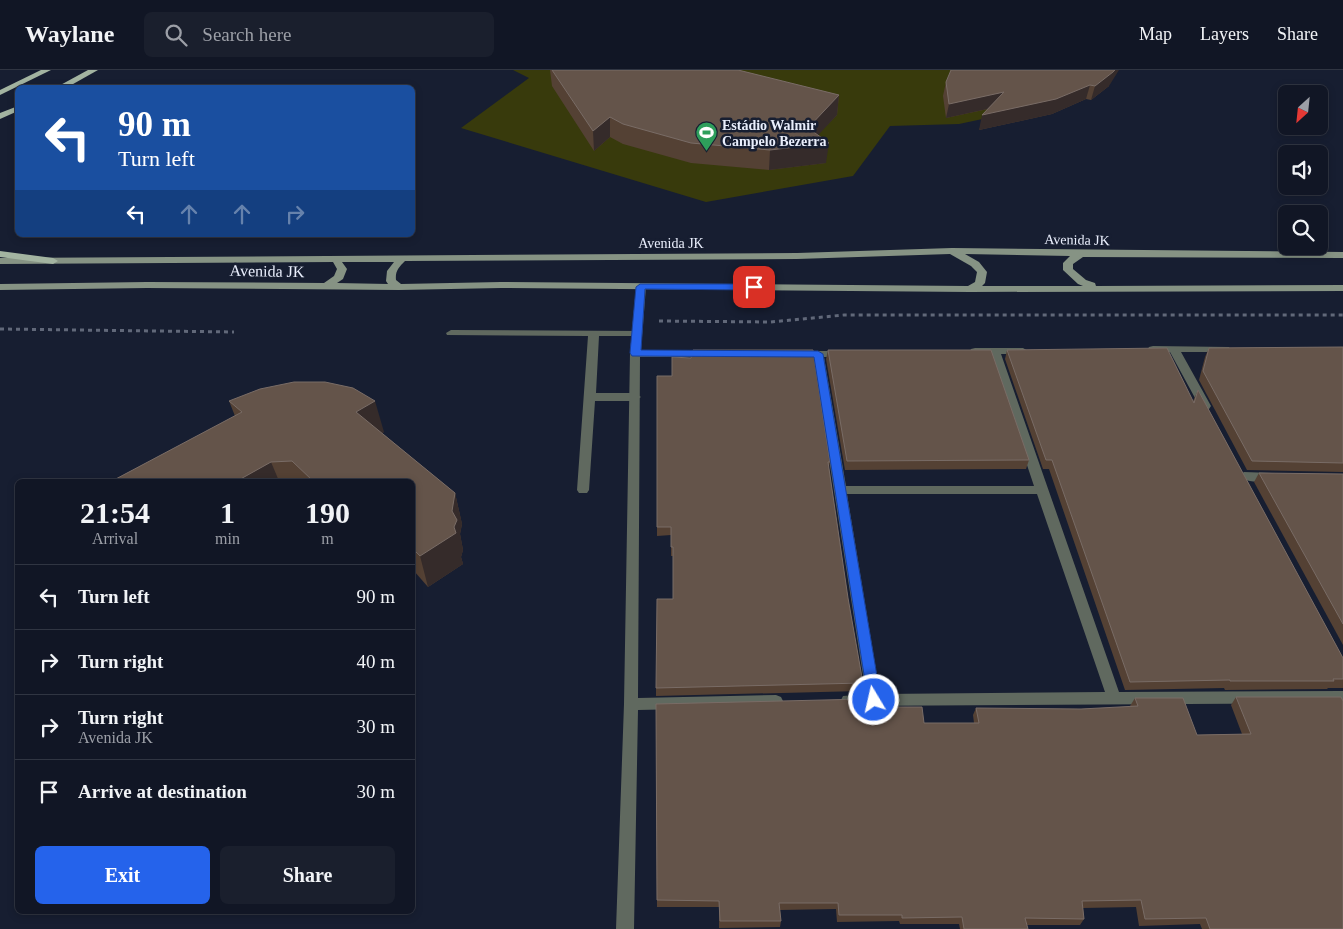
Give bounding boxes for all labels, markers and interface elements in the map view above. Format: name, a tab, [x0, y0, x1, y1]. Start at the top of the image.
search box	[144, 12, 494, 57]
text: Waylane	[25, 21, 114, 47]
icon: search	[162, 21, 190, 49]
text: Search here	[202, 24, 291, 45]
text: Map	[1139, 24, 1172, 44]
text: Layers	[1200, 24, 1249, 44]
text: Share	[1277, 24, 1318, 44]
north arrow	[1278, 85, 1328, 135]
map controls	[1278, 85, 1328, 255]
icon: left	[35, 105, 100, 170]
text: 90 m	[118, 105, 191, 144]
place label: Estádio Walmir Campelo Bezerra	[722, 118, 827, 149]
sports icon: Estádio Walmir Campelo Bezerra	[694, 121, 718, 152]
button: sound	[1278, 145, 1328, 195]
text: Turn left	[118, 146, 195, 171]
icon: left	[122, 200, 150, 228]
icon: ahead	[175, 200, 203, 228]
icon: ahead	[228, 200, 256, 228]
icon: right	[281, 200, 309, 228]
button: search	[1278, 205, 1328, 255]
street label: Avenida JK	[1044, 232, 1110, 248]
street label: Avenida JK	[638, 236, 704, 251]
street label: Avenida JK	[229, 262, 305, 280]
pin	[733, 266, 775, 308]
icon: arrive	[740, 273, 768, 301]
text: 21:54	[80, 496, 150, 529]
text: 1	[220, 496, 235, 529]
text: 190	[305, 496, 350, 529]
text: Arrival	[92, 530, 138, 547]
text: min	[215, 530, 240, 547]
text: m	[321, 530, 334, 547]
icon: left	[35, 583, 63, 611]
text: Turn left	[78, 586, 150, 607]
text: 90 m	[356, 586, 395, 607]
icon: right	[35, 648, 63, 676]
text: Turn right	[78, 651, 163, 672]
text: 40 m	[356, 651, 395, 672]
position arrow	[847, 673, 899, 725]
text: Turn right	[78, 707, 163, 728]
icon: right	[35, 713, 63, 741]
text: 30 m	[356, 716, 395, 737]
text: Avenida JK	[78, 729, 153, 746]
icon: arrive	[35, 778, 63, 806]
text: Arrive at destination	[78, 781, 247, 802]
text: 30 m	[356, 781, 395, 802]
button: Exit	[35, 846, 210, 904]
button: Share	[220, 846, 395, 904]

